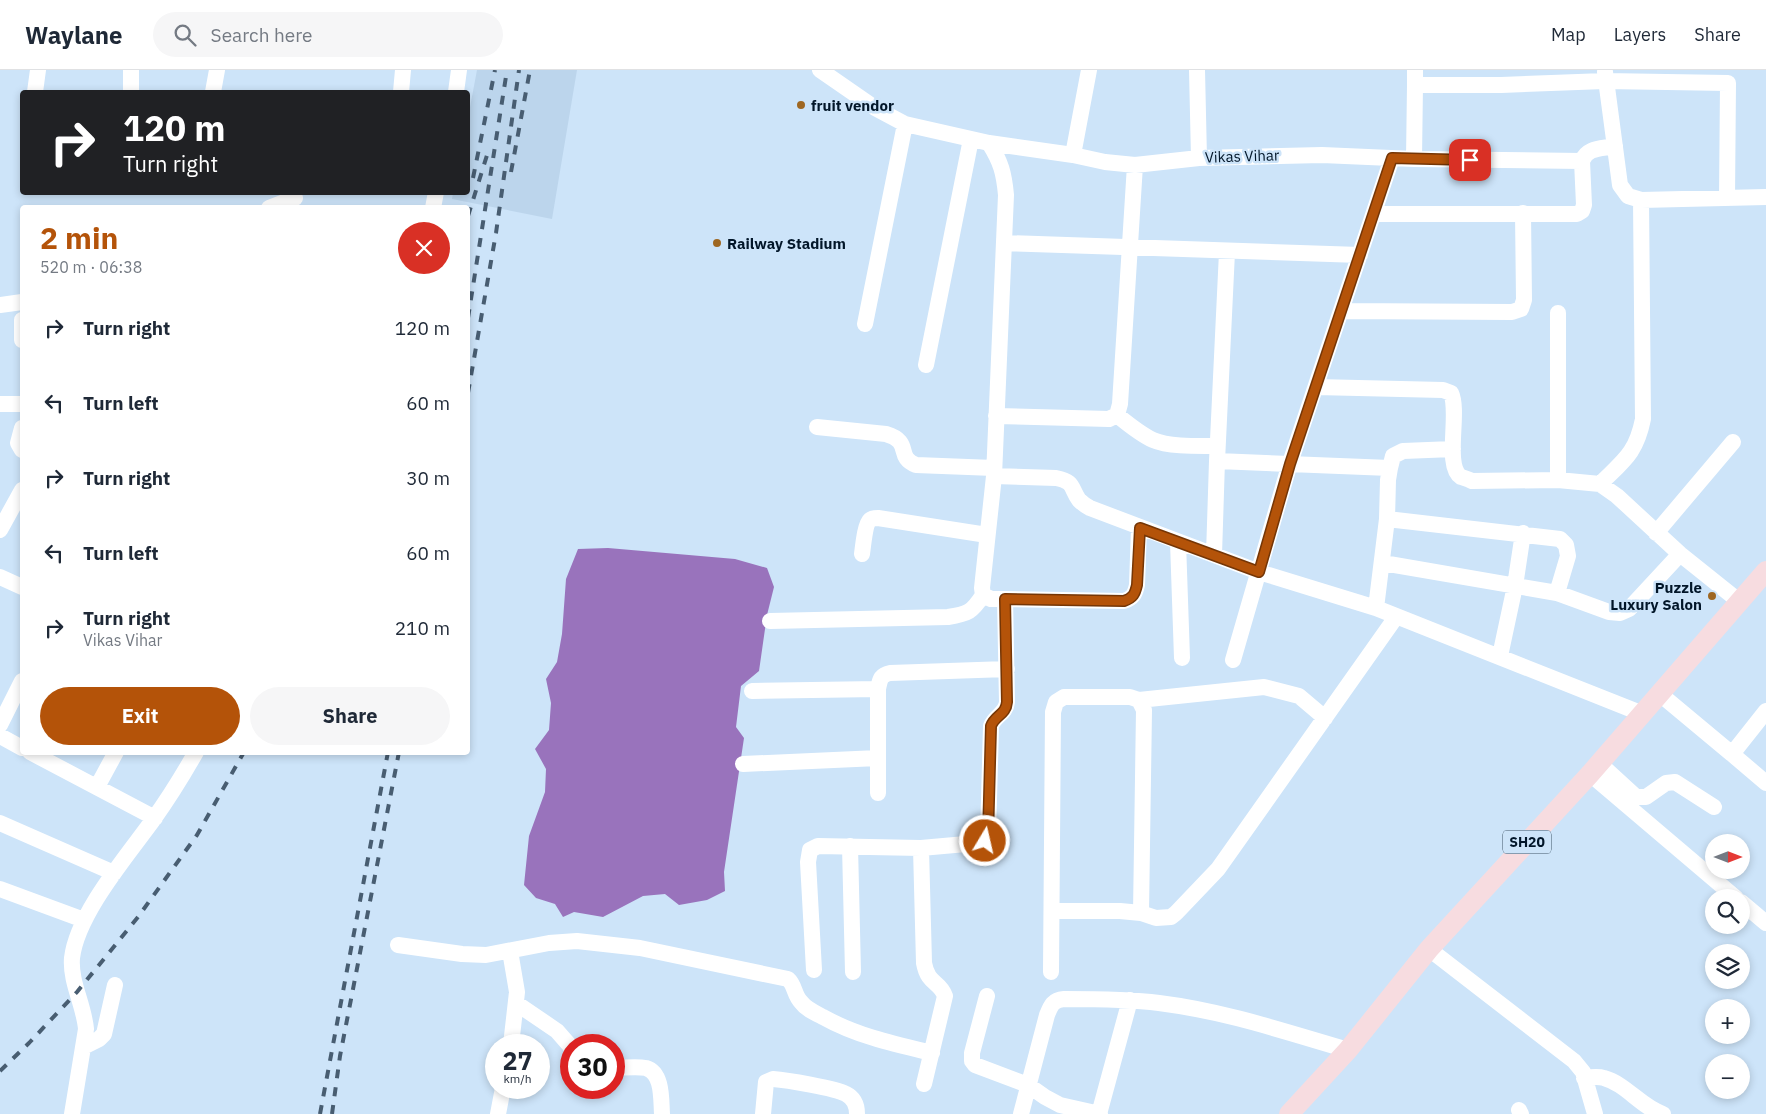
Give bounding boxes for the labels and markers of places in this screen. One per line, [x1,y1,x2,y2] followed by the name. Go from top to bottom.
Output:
[811,96,894,115] place label: fruit vendor
[795,99,807,111] marker: fruit vendor
[1449,139,1491,181] pin
[727,234,846,253] place label: Railway Stadium
[711,237,723,249] marker: Railway Stadium
[1610,578,1702,614] place label: Puzzle Luxury Salon
[1706,590,1718,602] marker: Puzzle Luxury Salon

